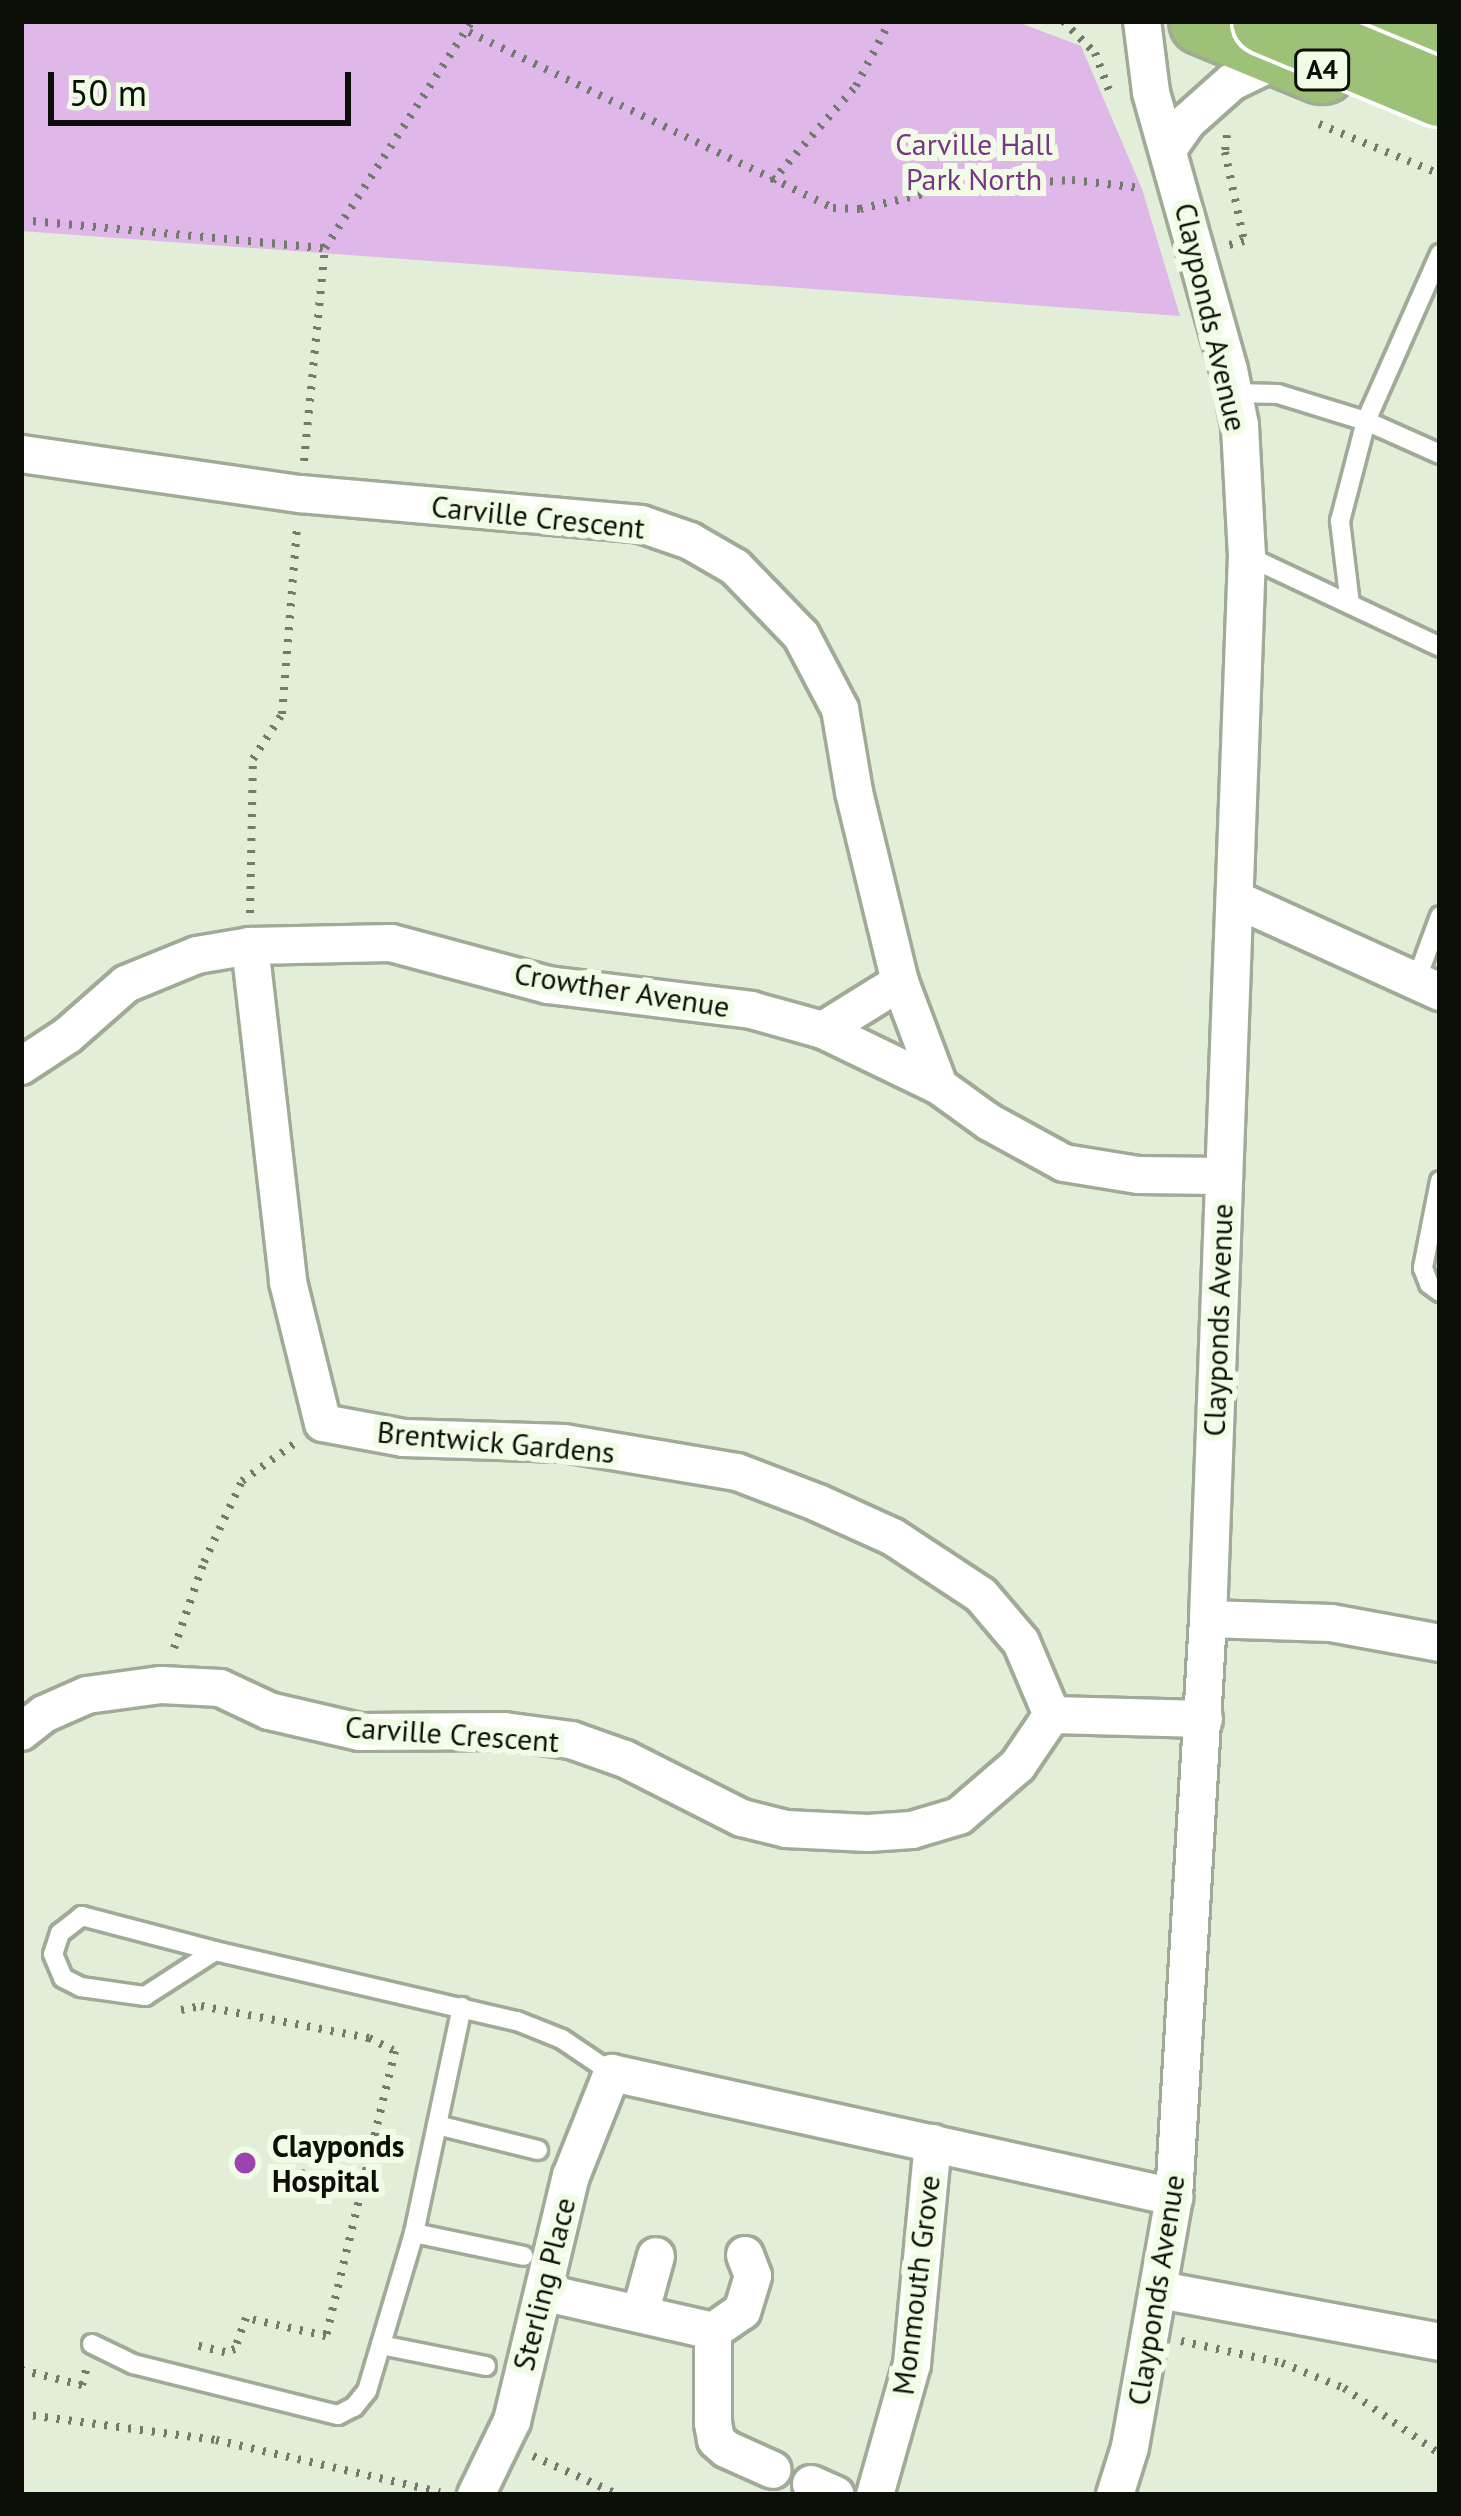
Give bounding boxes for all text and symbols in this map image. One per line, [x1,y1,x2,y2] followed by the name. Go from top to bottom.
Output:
[54,48,357,122] scale bar
[1292,49,1352,91] road number: A4
[69,69,147,116] text: 50 m
[895,126,1053,196] park label: Carville Hall Park North
[1167,199,1255,435] street label: Clayponds Avenue
[430,488,646,546] street label: Carville Crescent
[511,955,733,1025] street label: Crowther Avenue
[1196,1202,1240,1438] street label: Clayponds Avenue
[375,1414,617,1470] street label: Brentwick Gardens
[344,1709,560,1759] street label: Carville Crescent
[272,2128,404,2198] place label: Clayponds Hospital
[229,2147,261,2179] marker: Clayponds Hospital
[1120,2172,1192,2408] street label: Clayponds Avenue
[885,2173,947,2397] street label: Monmouth Grove
[505,2194,583,2374] street label: Sterling Place

